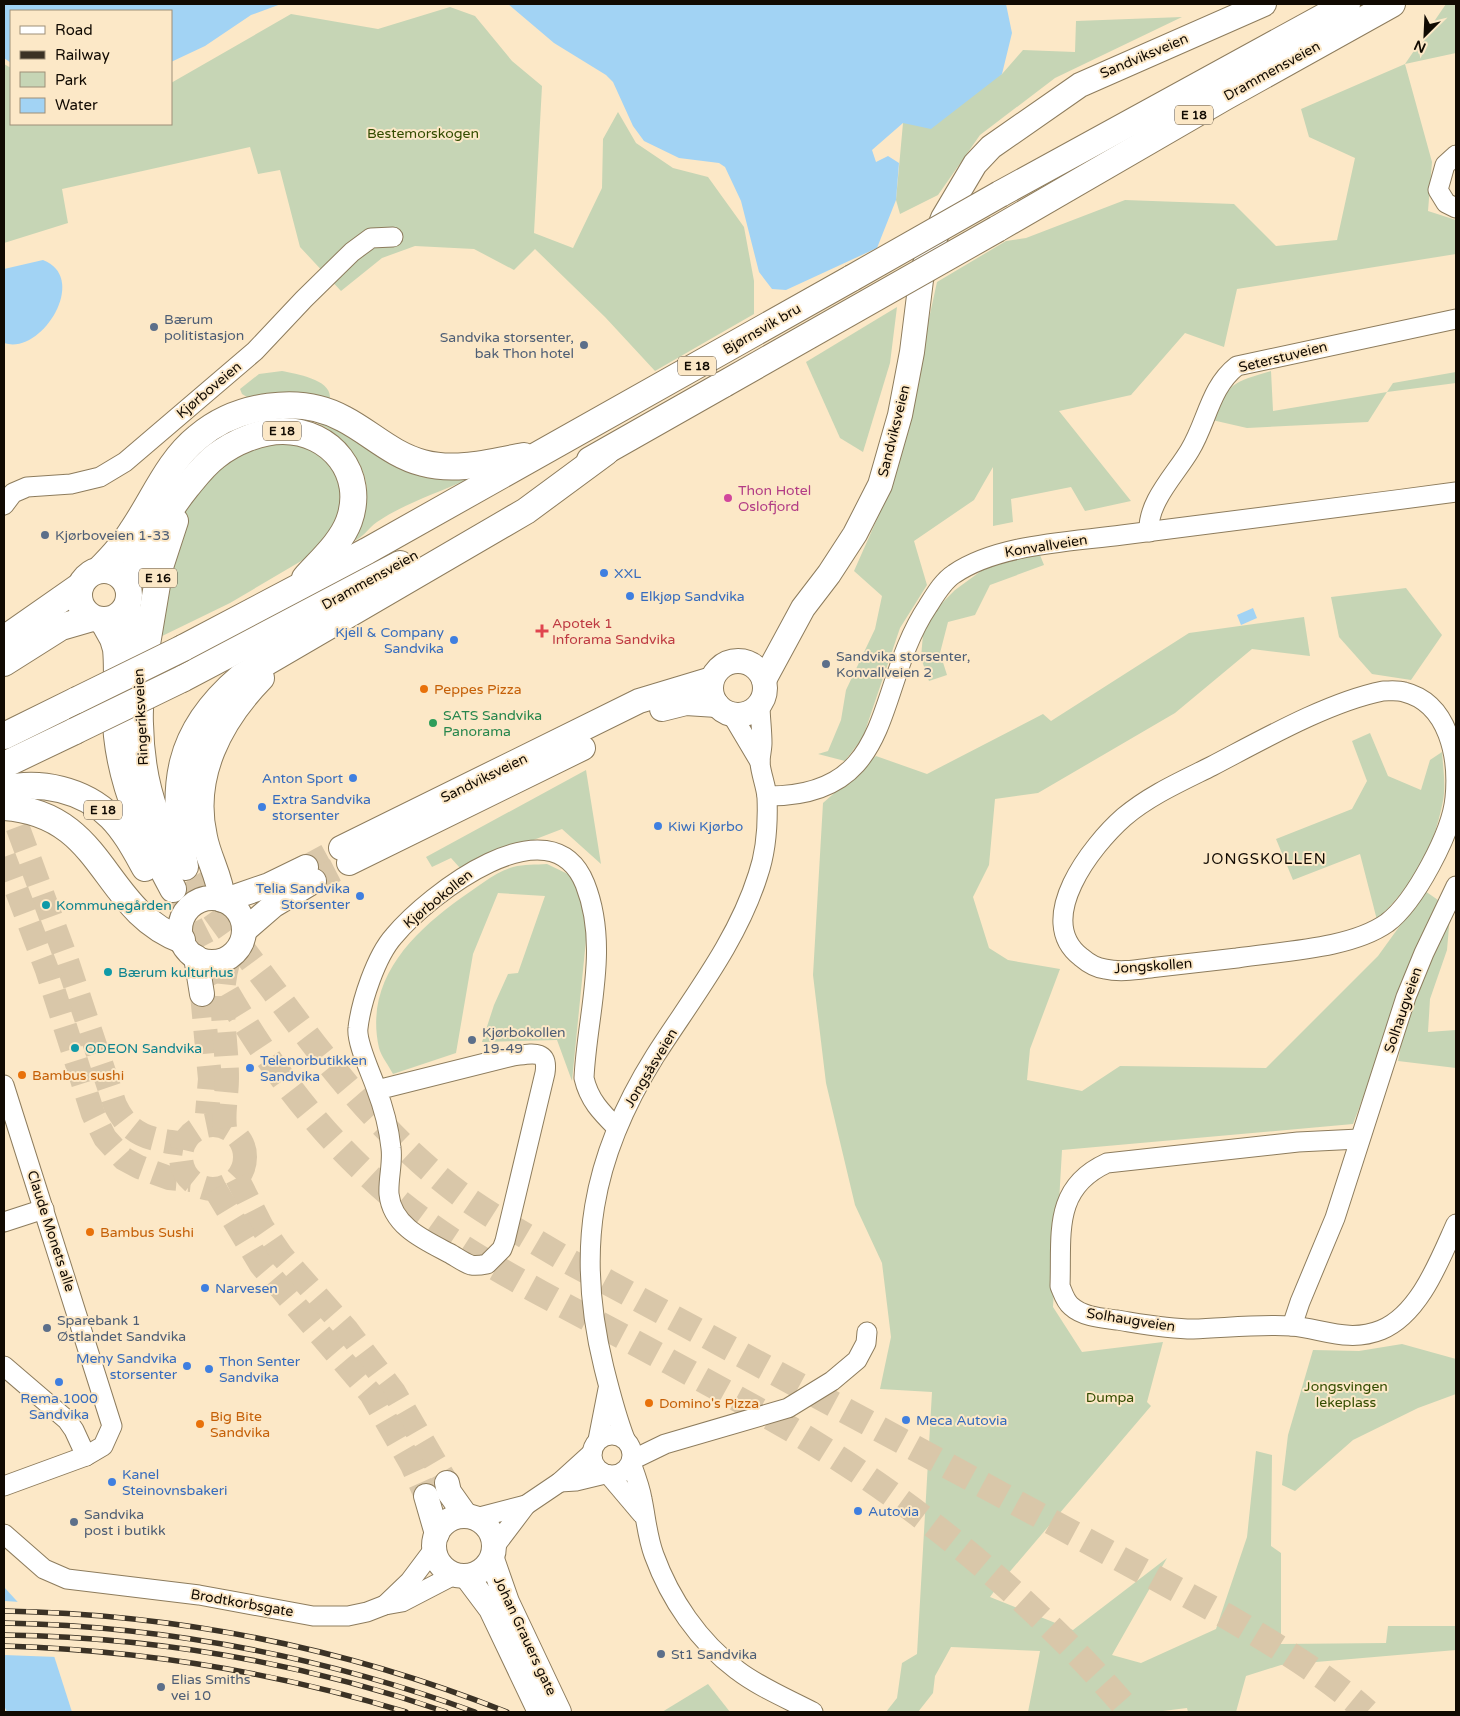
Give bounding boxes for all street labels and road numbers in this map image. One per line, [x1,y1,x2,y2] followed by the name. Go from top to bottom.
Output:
[1097,30,1191,82] street label: Sandviksveien
[1221,37,1323,105] street label: Drammensveien
[1175,106,1213,124] road number: E 18
[720,300,804,358] street label: Bjørnsvik bru
[1237,338,1329,376] street label: Seterstuveien
[678,356,716,376] road number: E 18
[173,358,245,422] street label: Kjørboveien
[874,383,914,479] street label: Sandviksveien
[263,422,301,441] road number: E 18
[1003,531,1089,561] street label: Konvallveien
[319,546,421,614] street label: Drammensveien
[139,568,177,588] road number: E 16
[130,668,152,766] street label: Ringeriksveien
[438,750,530,806] street label: Sandviksveien
[84,800,122,820] road number: E 18
[400,866,476,932] street label: Kjørbokollen
[1113,955,1193,977] street label: Jongskollen
[1380,965,1426,1055] street label: Solhaugveien
[621,1026,681,1110] street label: Jongsåsveien
[23,1168,79,1294] street label: Claude Monets alle
[1085,1305,1177,1335] street label: Solhaugveien
[490,1574,560,1698] street label: Johan Grauers gate
[189,1586,295,1620] street label: Brodtkorbsgate

